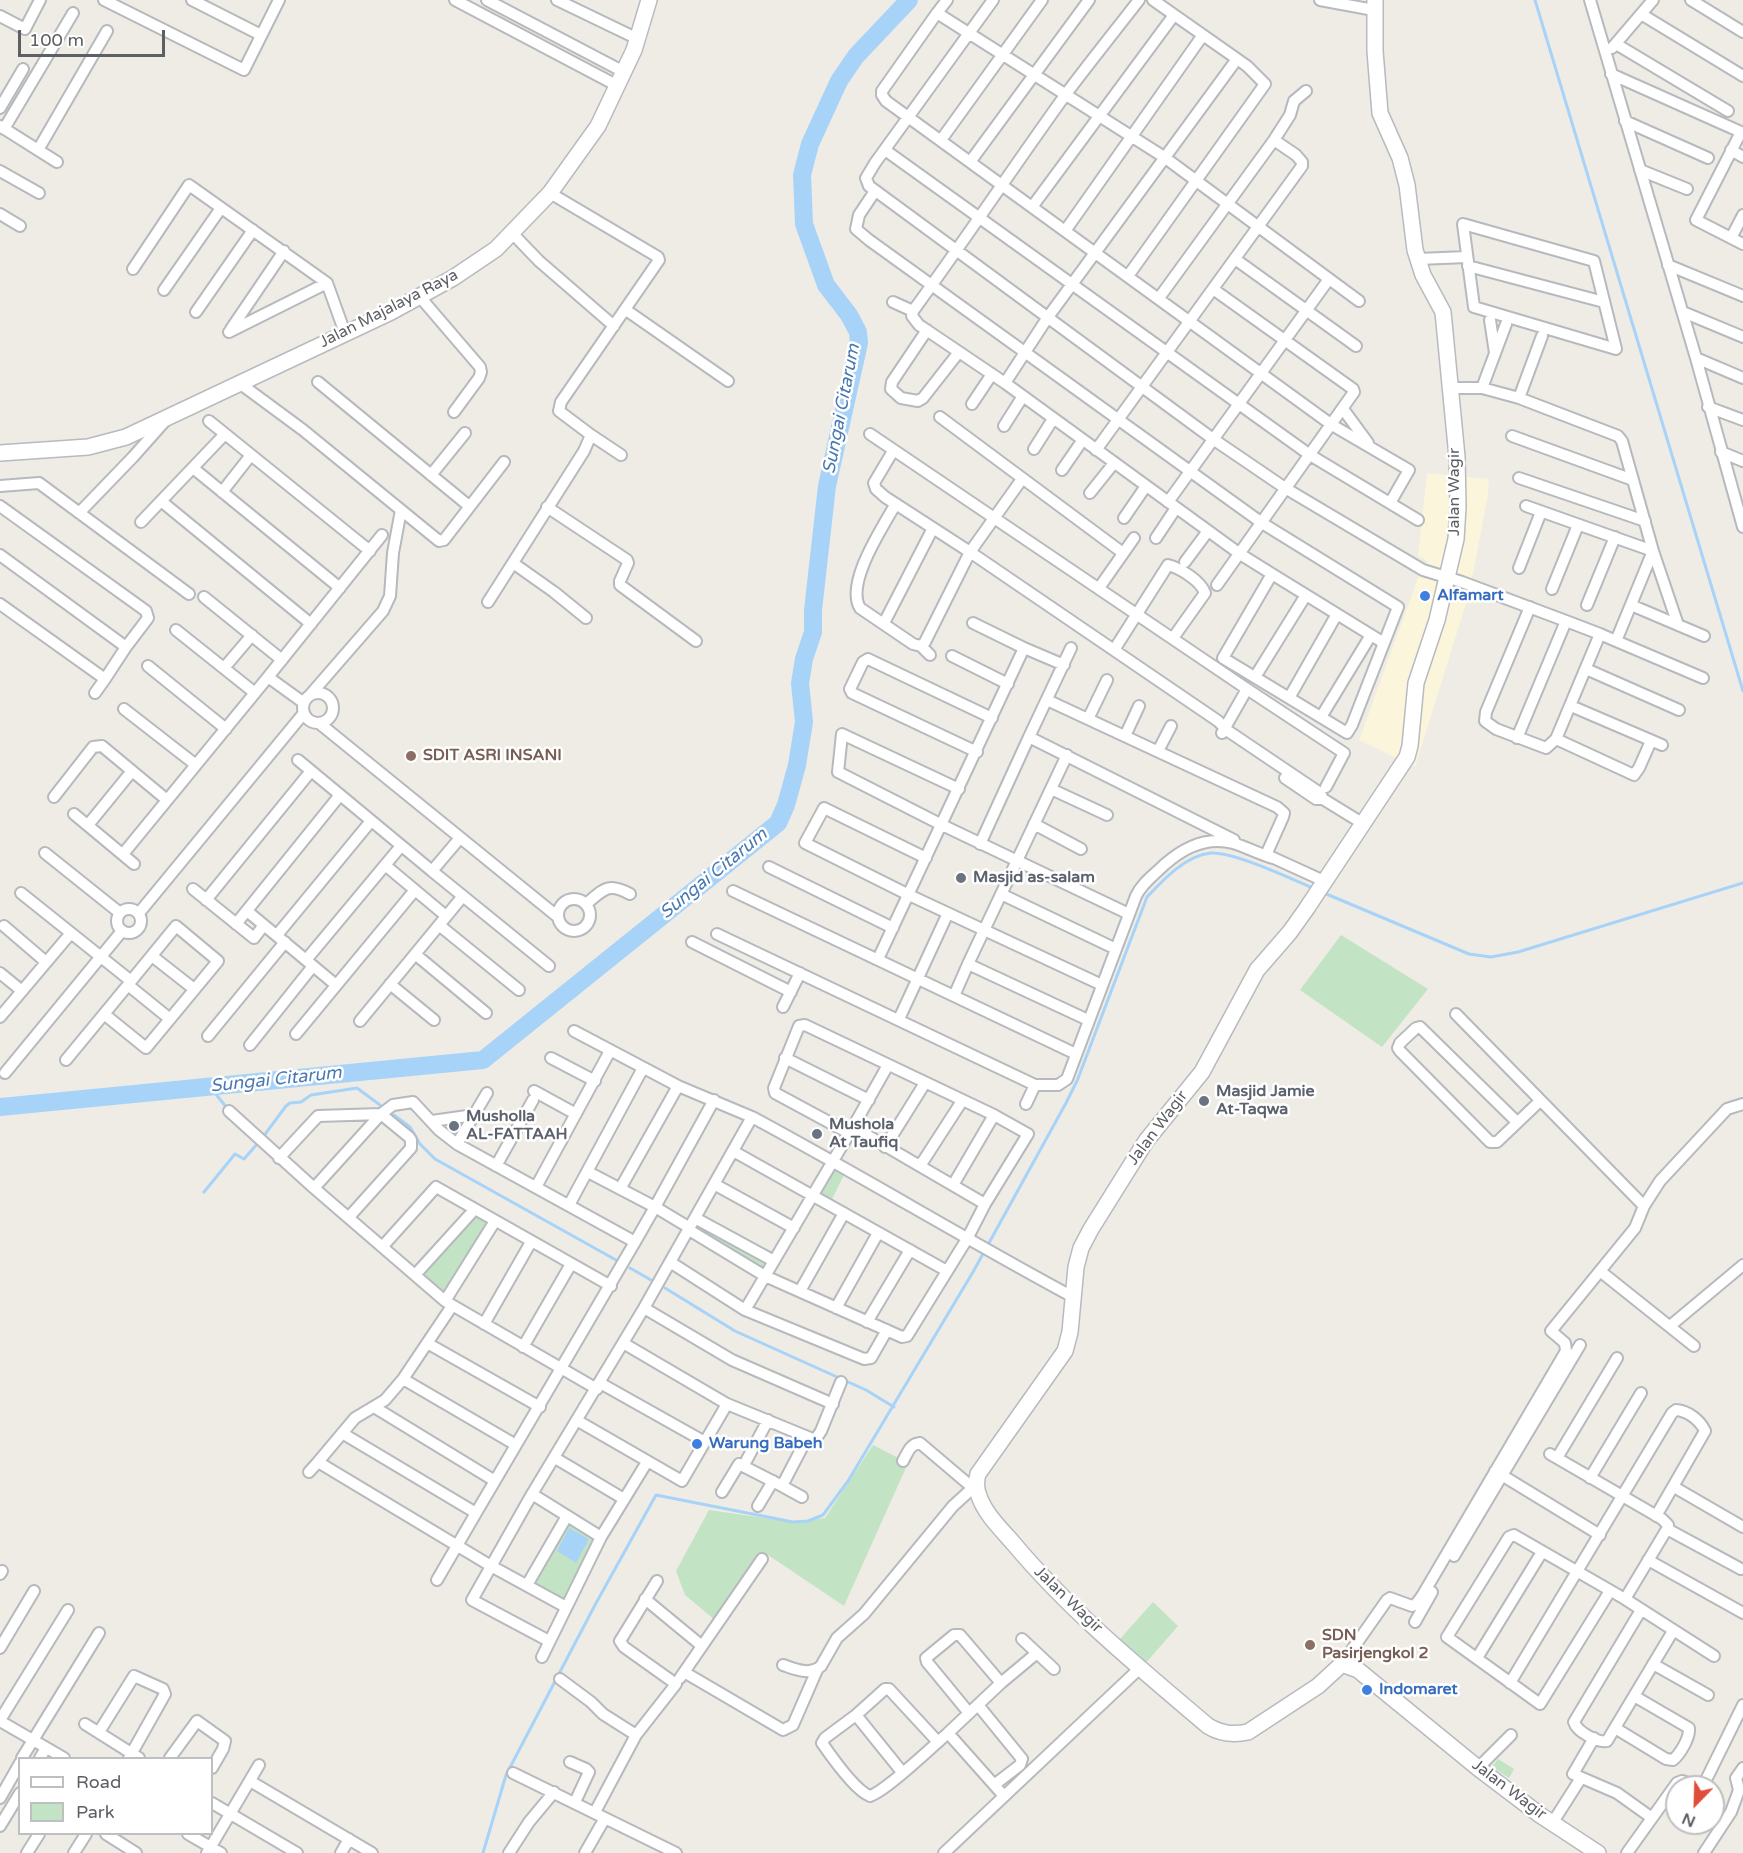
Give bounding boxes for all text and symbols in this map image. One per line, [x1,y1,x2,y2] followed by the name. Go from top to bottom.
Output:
[21,18,168,56] scale bar
[29,29,84,51] text: 100 m
[316,266,462,352] street label: Jalan Majalaya Raya
[819,342,865,476] water label: Sungai Citarum
[1445,448,1465,536] street label: Jalan Wagir
[1437,586,1504,606] place label: Alfamart
[1418,589,1432,603] marker: Alfamart
[423,746,562,766] place label: SDIT ASRI INSANI
[404,749,418,763] marker: SDIT ASRI INSANI
[656,824,772,924] water label: Sungai Citarum
[973,868,1095,888] place label: Masjid as-salam
[954,871,968,885] marker: Masjid as-salam
[209,1062,343,1098] water label: Sungai Citarum
[1216,1082,1315,1120] place label: Masjid Jamie At-Taqwa
[1124,1087,1192,1169] street label: Jalan Wagir
[1197,1094,1211,1108] marker: Masjid Jamie At-Taqwa
[466,1107,568,1145] place label: Musholla AL-FATTAAH
[829,1115,898,1153] place label: Mushola At Taufiq
[447,1119,461,1133] marker: Musholla AL-FATTAAH
[810,1127,824,1141] marker: Mushola At Taufiq
[709,1434,822,1454] place label: Warung Babeh
[690,1437,704,1451] marker: Warung Babeh
[1030,1563,1106,1637] street label: Jalan Wagir
[1322,1626,1429,1664] place label: SDN Pasirjengkol 2
[1303,1638,1317,1652] marker: SDN Pasirjengkol 2
[1379,1680,1458,1700] place label: Indomaret
[1360,1683,1374,1697] marker: Indomaret
[1468,1756,1550,1824] street label: Jalan Wagir
[18,1757,213,1835] legend
[76,1771,121,1793] text: Road
[1665,1775,1725,1835] north arrow
[76,1801,114,1823] text: Park
[1679,1808,1699,1831] text: N

